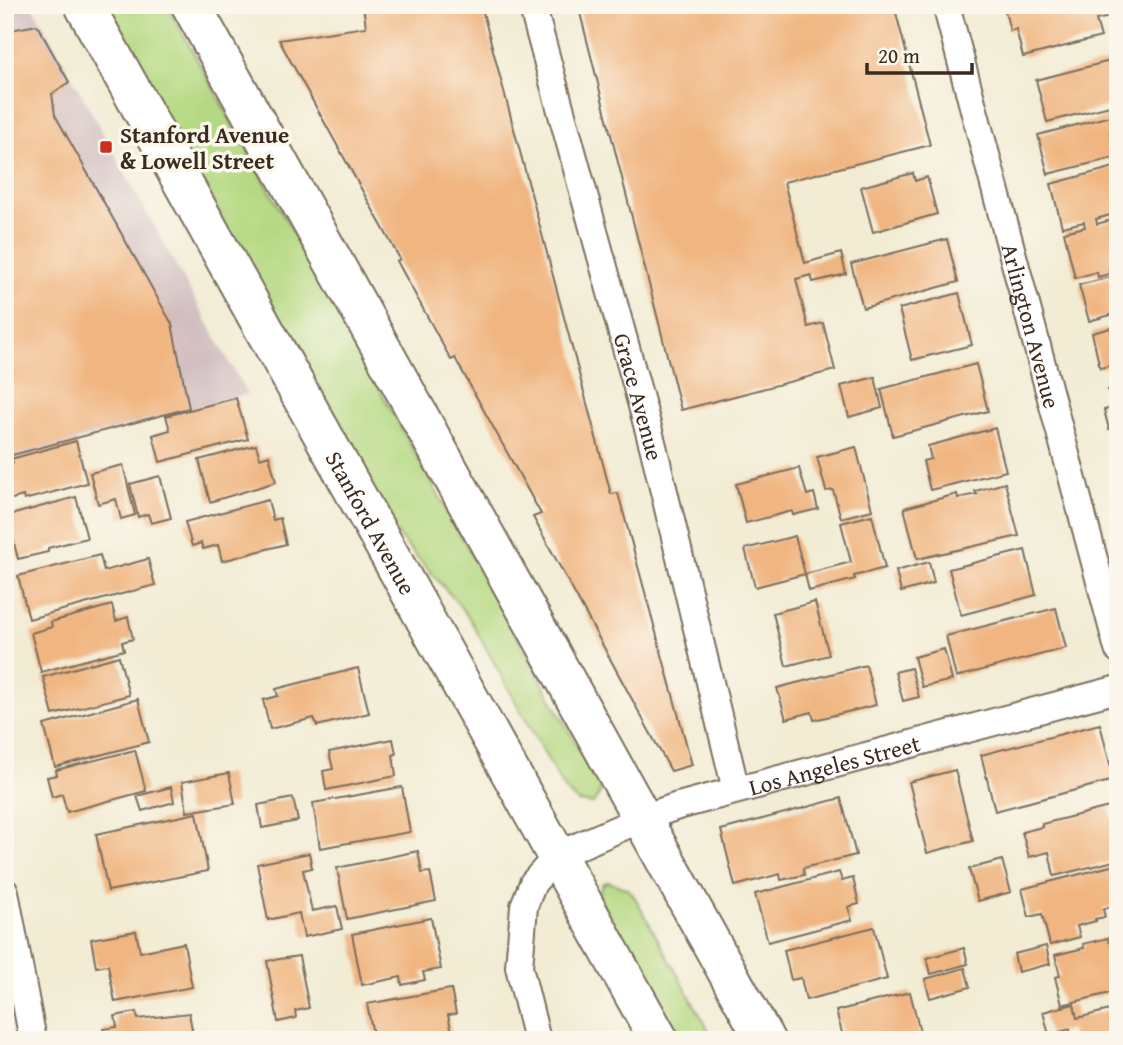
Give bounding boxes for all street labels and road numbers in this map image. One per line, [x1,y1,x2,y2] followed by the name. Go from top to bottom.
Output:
[994,240,1069,412] street label: Arlington Avenue
[606,329,672,463] street label: Grace Avenue
[318,445,425,600] street label: Stanford Avenue
[745,726,924,803] street label: Los Angeles Street

